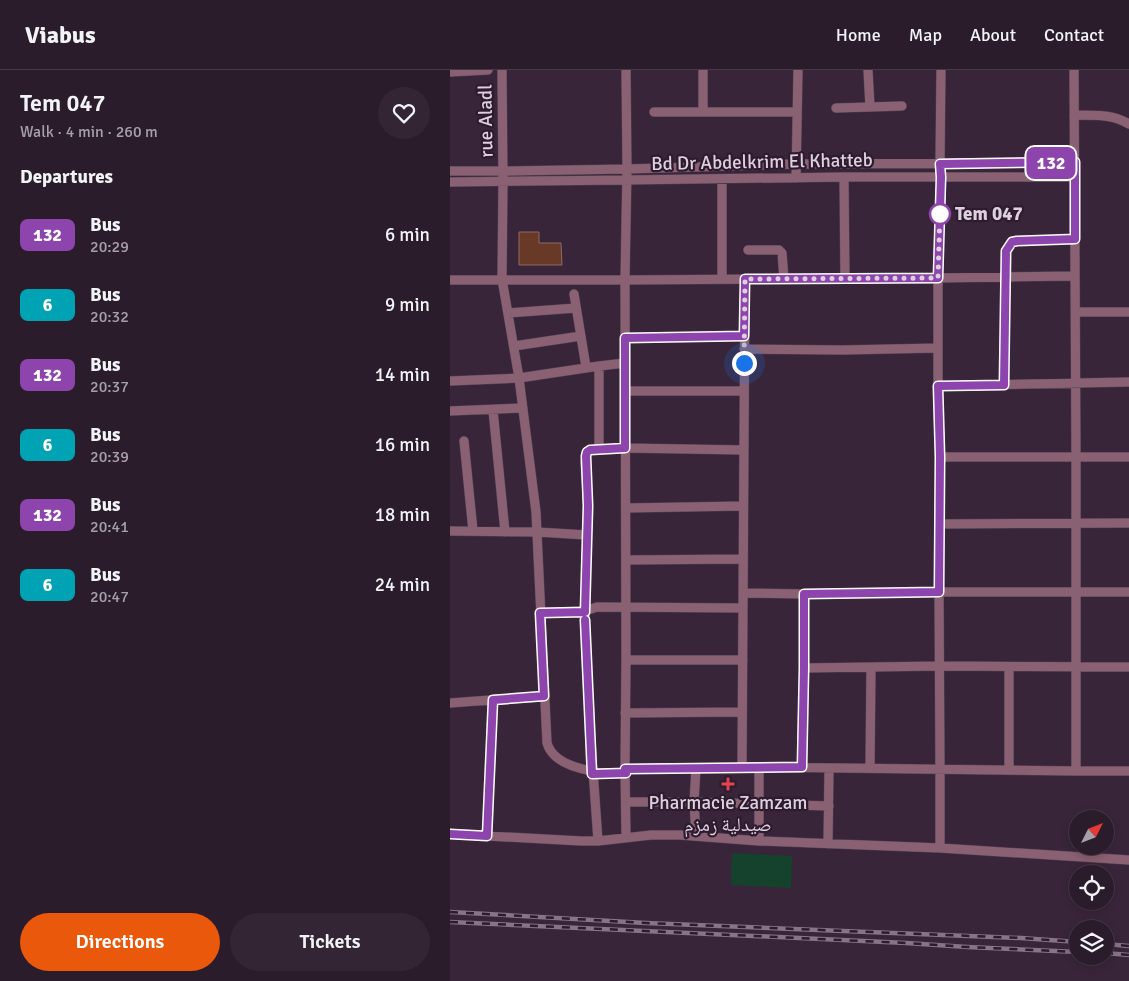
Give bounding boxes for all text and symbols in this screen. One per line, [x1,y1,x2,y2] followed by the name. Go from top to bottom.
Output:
[25,20,96,50] text: Viabus
[836,24,881,46] text: Home
[909,24,942,46] text: Map
[970,24,1016,46] text: About
[1044,24,1104,46] text: Contact
[473,84,499,158] street label: rue Aladl
[378,87,430,139] button: heart
[20,88,105,118] text: Tem 047
[20,122,158,142] text: Walk · 4 min · 260 m
[1022,147,1080,179] line badge: 132
[651,148,873,176] street label: Bd Dr Abdelkrim El Khatteb
[1036,152,1066,174] text: 132
[20,165,113,189] text: Departures
[955,202,1023,226] place label: Tem 047
[929,203,951,225] marker: Tem 047
[90,213,121,237] text: Bus
[385,223,430,247] text: 6 min
[33,224,62,246] text: 132
[90,237,129,257] text: 20:29
[90,283,121,307] text: Bus
[385,293,430,317] text: 9 min
[43,294,52,316] text: 6
[90,307,129,327] text: 20:32
[732,351,757,376] your location
[90,353,121,377] text: Bus
[375,363,430,387] text: 14 min
[33,364,62,386] text: 132
[90,377,129,397] text: 20:37
[90,423,121,447] text: Bus
[375,433,430,457] text: 16 min
[43,434,52,456] text: 6
[90,447,129,467] text: 20:39
[90,493,121,517] text: Bus
[375,503,430,527] text: 18 min
[33,504,62,526] text: 132
[90,517,129,537] text: 20:41
[90,563,121,587] text: Bus
[375,573,430,597] text: 24 min
[43,574,52,596] text: 6
[90,587,129,607] text: 20:47
[722,778,734,790] marker: Pharmacie Zamzam صيدلية زمزم
[649,791,807,838] place label: Pharmacie Zamzam صيدلية زمزم
[1069,810,1114,855] north arrow
[1069,810,1114,965] map controls
[1069,865,1114,910] button: locate
[20,913,220,971] button: Directions
[230,913,430,971] button: Tickets
[1069,920,1114,965] button: layers

